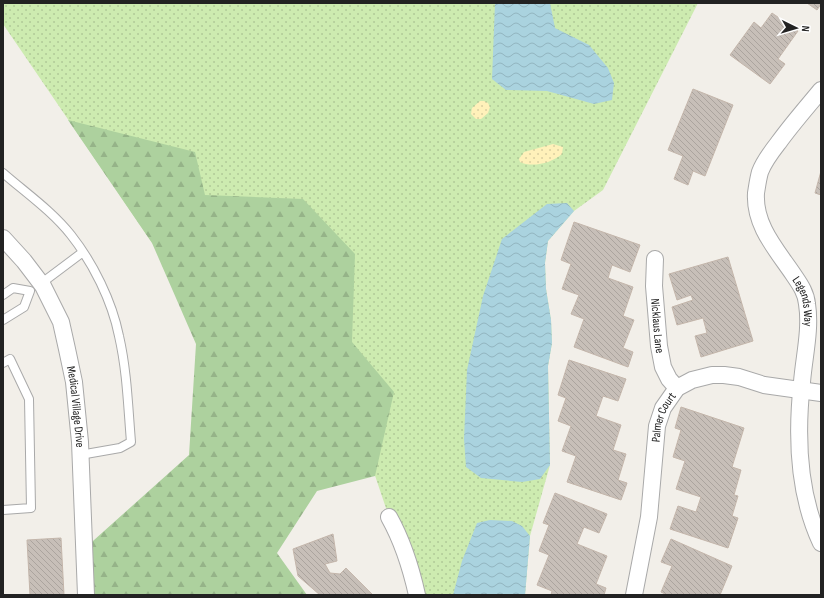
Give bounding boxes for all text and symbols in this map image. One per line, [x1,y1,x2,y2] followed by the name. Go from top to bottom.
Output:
[776,8,816,48] north arrow
[799,25,812,32] text: N
[789,274,815,327] street label: Legends Way
[647,298,667,355] street label: Nicklaus Lane
[63,365,87,448] street label: Medical Village Drive
[649,389,680,443] street label: Palmer Court

